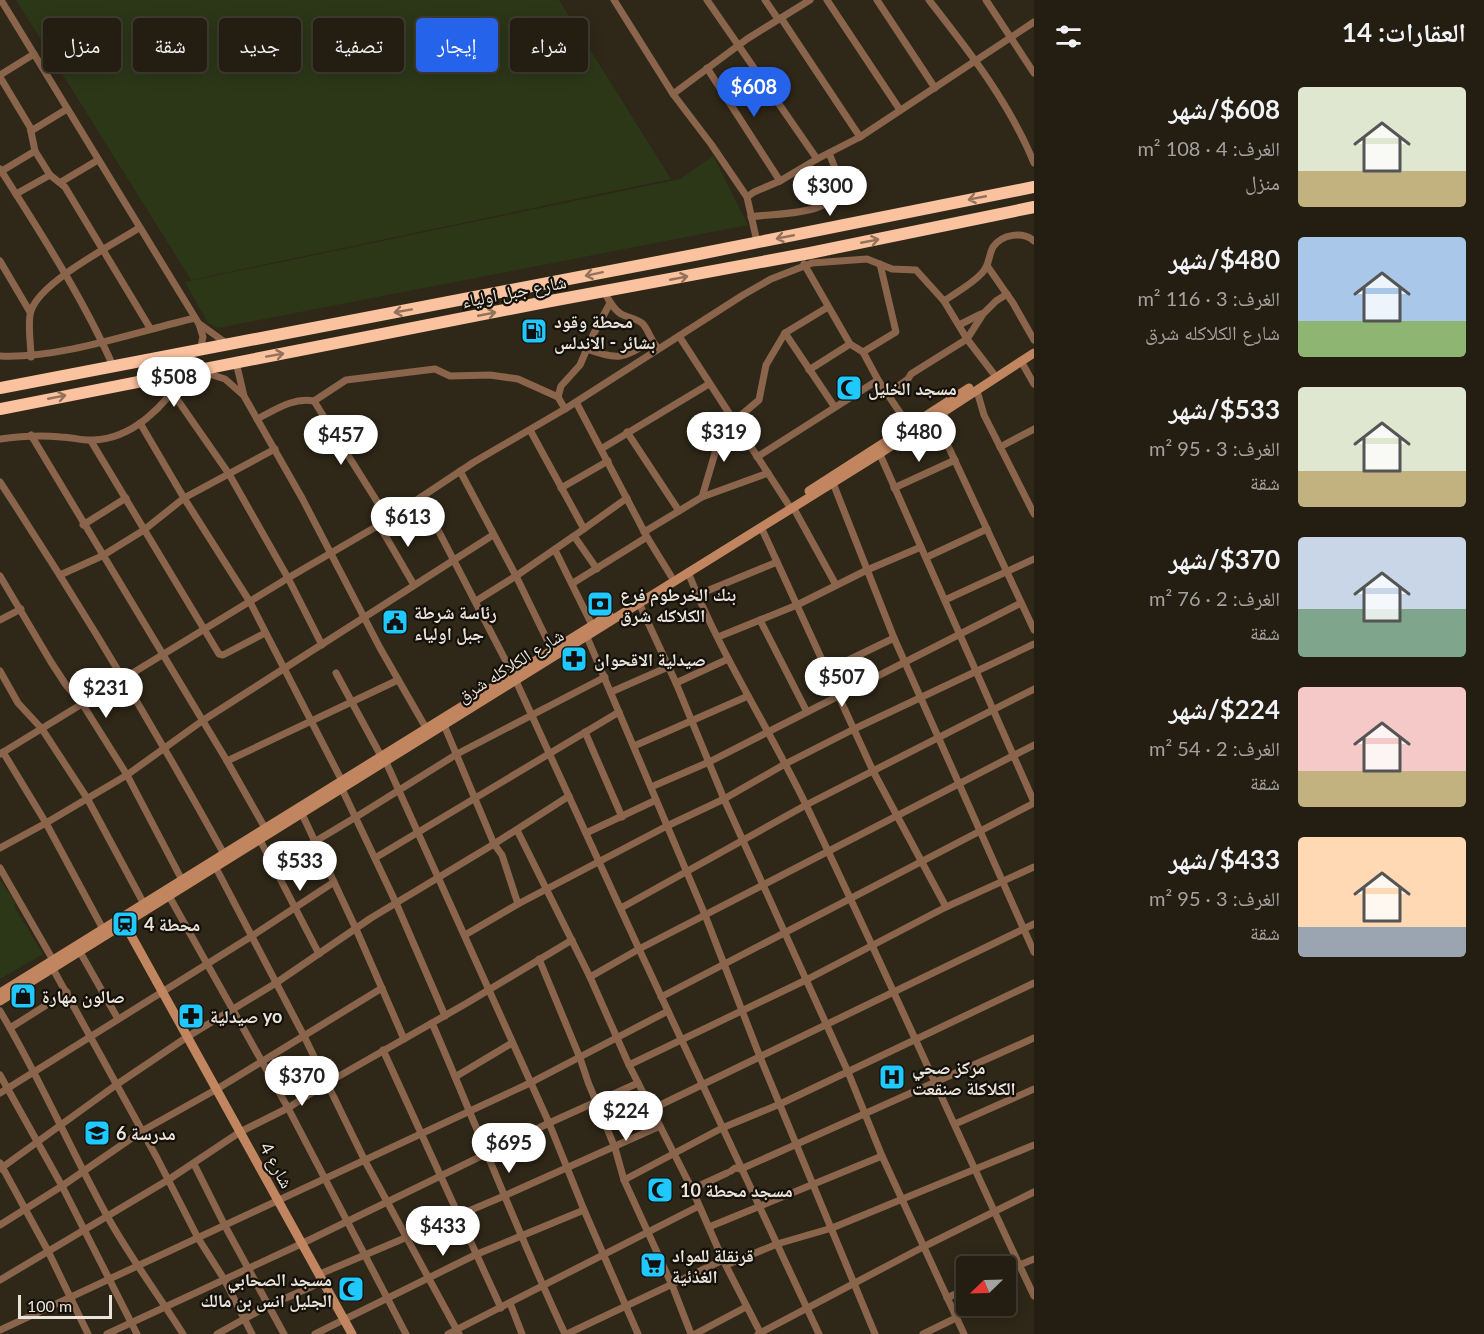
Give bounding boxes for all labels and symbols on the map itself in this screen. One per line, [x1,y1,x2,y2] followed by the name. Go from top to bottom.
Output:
[718,67,790,118] pin: $608
[794,166,866,217] pin: $300
[967,193,987,204] one-way arrow
[776,232,796,243] one-way arrow
[860,235,880,246] one-way arrow
[585,269,604,280] one-way arrow
[460,270,568,313] street label: شارع جبل اولياء
[669,272,688,283] one-way arrow
[393,306,413,317] one-way arrow
[477,308,497,319] one-way arrow
[554,310,655,354] place label: محطة وقود بشائر - الاندلس
[519,316,549,346] fuel station icon: محطة وقود بشائر - الاندلس
[265,349,285,360] one-way arrow
[138,357,210,408] pin: $508
[834,373,864,403] mosque icon: مسجد الخليل
[868,377,957,400] place label: مسجد الخليل
[47,391,67,402] one-way arrow
[688,412,760,463] pin: $319
[883,412,955,463] pin: $480
[305,415,377,466] pin: $457
[372,497,444,548] pin: $613
[620,583,736,627] place label: بنك الخرطوم فرع الكلاكله شرق
[585,589,615,619] bank icon: بنك الخرطوم فرع الكلاكله شرق
[414,601,497,645] place label: رئاسة شرطة جبل اولياء
[380,607,410,637] public building icon: رئاسة شرطة جبل اولياء
[453,623,568,707] street label: شارع الكلاكله شرق
[559,644,589,674] pharmacy icon: صيدلية الاقحوان
[594,648,706,671] place label: صيدلية الاقحوان
[806,657,878,708] pin: $507
[70,668,142,719] pin: $231
[264,841,336,892] pin: $533
[110,909,140,939] station icon: محطة 4
[144,913,200,935] place label: محطة 4
[8,981,38,1011] shop icon: صالون مهارة
[42,985,125,1008] place label: صالون مهارة
[176,1001,206,1031] pharmacy icon: صيدلية yo
[210,1005,282,1027] place label: صيدلية yo
[266,1056,338,1107] pin: $370
[912,1056,1016,1099] place label: مركز صحي الكلاكلة صنقعت
[877,1062,907,1092] hospital icon: مركز صحي الكلاكلة صنقعت
[590,1091,662,1142] pin: $224
[82,1118,112,1148] school or university icon: مدرسة 6
[116,1122,176,1144] place label: مدرسة 6
[473,1123,545,1174] pin: $695
[255,1138,299,1192] street label: شارع 4
[645,1175,675,1205] mosque icon: مسجد محطة 10
[680,1179,793,1201] place label: مسجد محطة 10
[407,1206,479,1257] pin: $433
[672,1244,754,1287] place label: قرنقلة للمواد الغذئية
[638,1250,668,1280] supermarket icon: قرنقلة للمواد الغذئية
[956,1256,1016,1316] north arrow
[201,1268,332,1312] place label: مسجد الصحابي الجليل انس بن مالك
[336,1274,366,1304] mosque icon: مسجد الصحابي الجليل انس بن مالك
[18,1292,112,1320] scale bar

